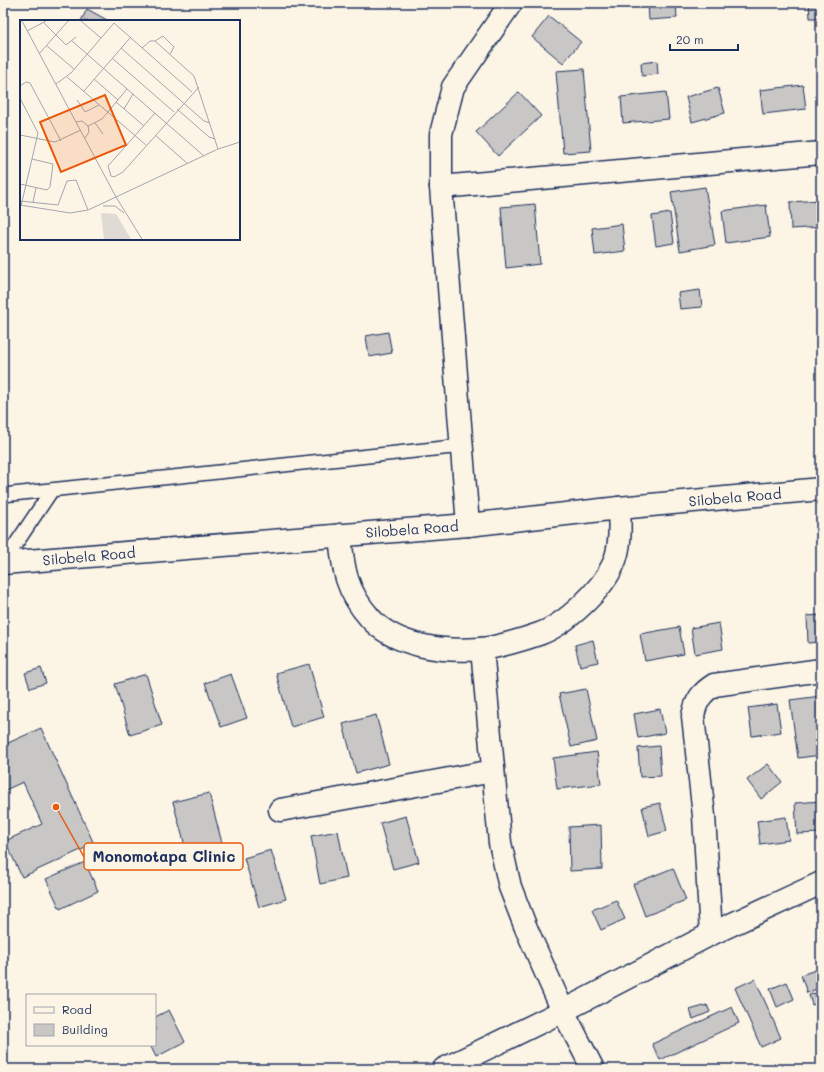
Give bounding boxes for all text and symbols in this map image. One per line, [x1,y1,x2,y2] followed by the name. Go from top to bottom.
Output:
[20,20,240,240] inset map
[670,26,738,52] scale bar
[676,31,704,47] text: 20 m
[688,483,782,511] street label: Silobela Road
[365,516,459,542] street label: Silobela Road
[42,542,136,570] street label: Silobela Road
[84,843,243,870] callout: Monomotapa Clinic
[93,846,235,866] text: Monomotapa Clinic
[26,994,156,1046] legend
[62,1001,92,1017] text: Road
[62,1021,108,1037] text: Building

